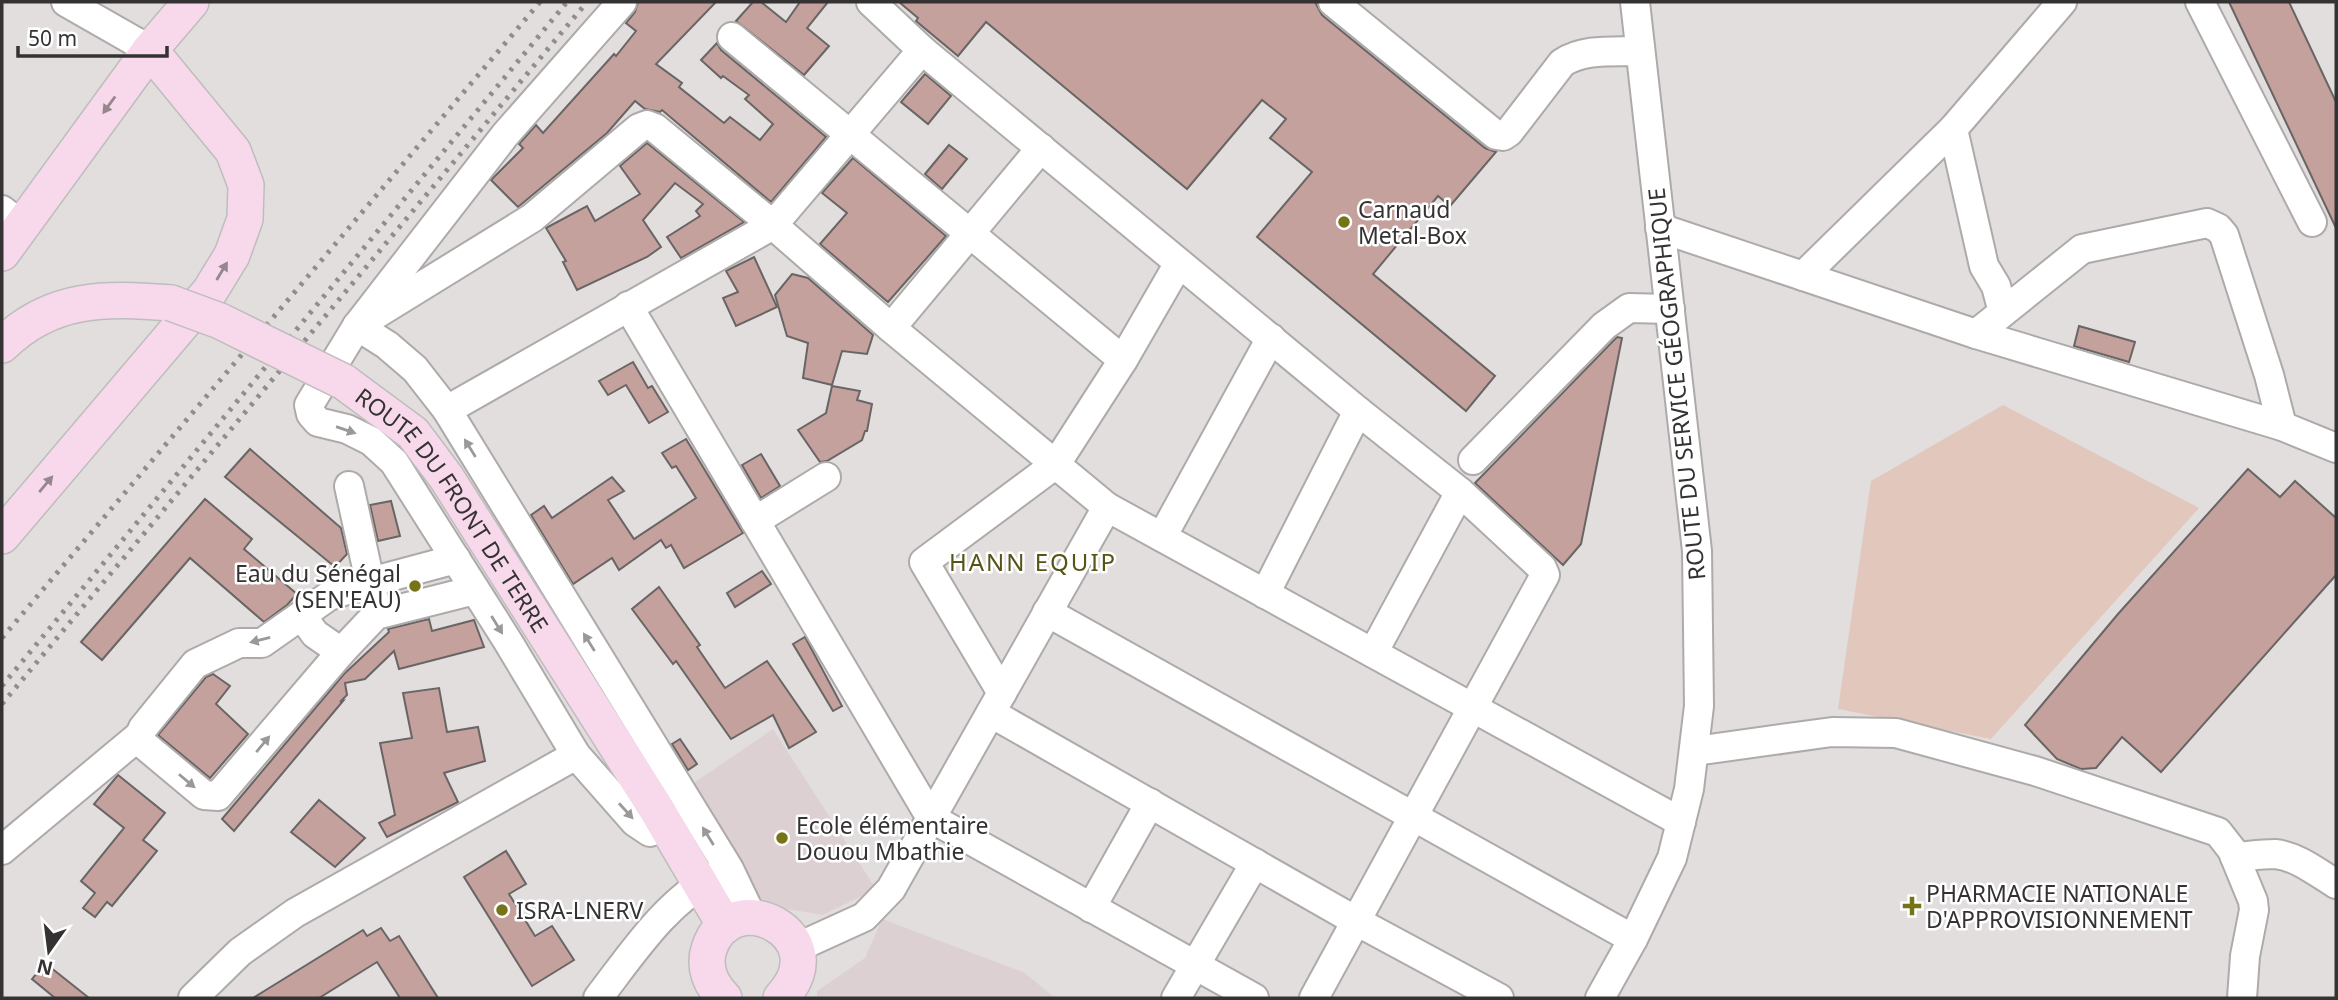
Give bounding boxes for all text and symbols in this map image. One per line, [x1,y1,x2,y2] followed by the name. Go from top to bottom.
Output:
[18,14,166,58] scale bar
[28,24,77,52] text: 50 m
[102,96,116,115] one-way arrow
[1639,186,1713,582] street label: ROUTE DU SERVICE GÉOGRAPHIQUE
[1358,193,1467,251] place label: Carnaud Metal-Box
[1336,214,1352,230] marker: Carnaud Metal-Box
[216,262,229,281] one-way arrow
[349,380,556,638] street label: ROUTE DU FRONT DE TERRE
[335,425,356,436] one-way arrow
[464,438,476,457] one-way arrow
[38,475,53,492] one-way arrow
[949,545,1117,578] district label: HANN EQUIP
[235,557,401,615] place label: Eau du Sénégal (SEN'EAU)
[407,578,423,594] marker: Eau du Sénégal (SEN'EAU)
[491,615,504,635] one-way arrow
[583,632,596,651] one-way arrow
[249,635,271,646] one-way arrow
[255,735,271,753] one-way arrow
[178,773,195,788] one-way arrow
[618,802,634,820] one-way arrow
[796,809,988,867] place label: Ecole élémentaire Douou Mbathie
[702,826,715,845] one-way arrow
[774,830,790,846] marker: Ecole élémentaire Douou Mbathie
[1926,877,2193,935] place label: PHARMACIE NATIONALE D'APPROVISIONNEMENT
[516,894,643,926] place label: ISRA-LNERV
[1904,898,1920,914] marker: PHARMACIE NATIONALE D'APPROVISIONNEMENT
[494,902,510,918] marker: ISRA-LNERV
[14,916,84,986] north arrow
[34,953,56,982] text: N

